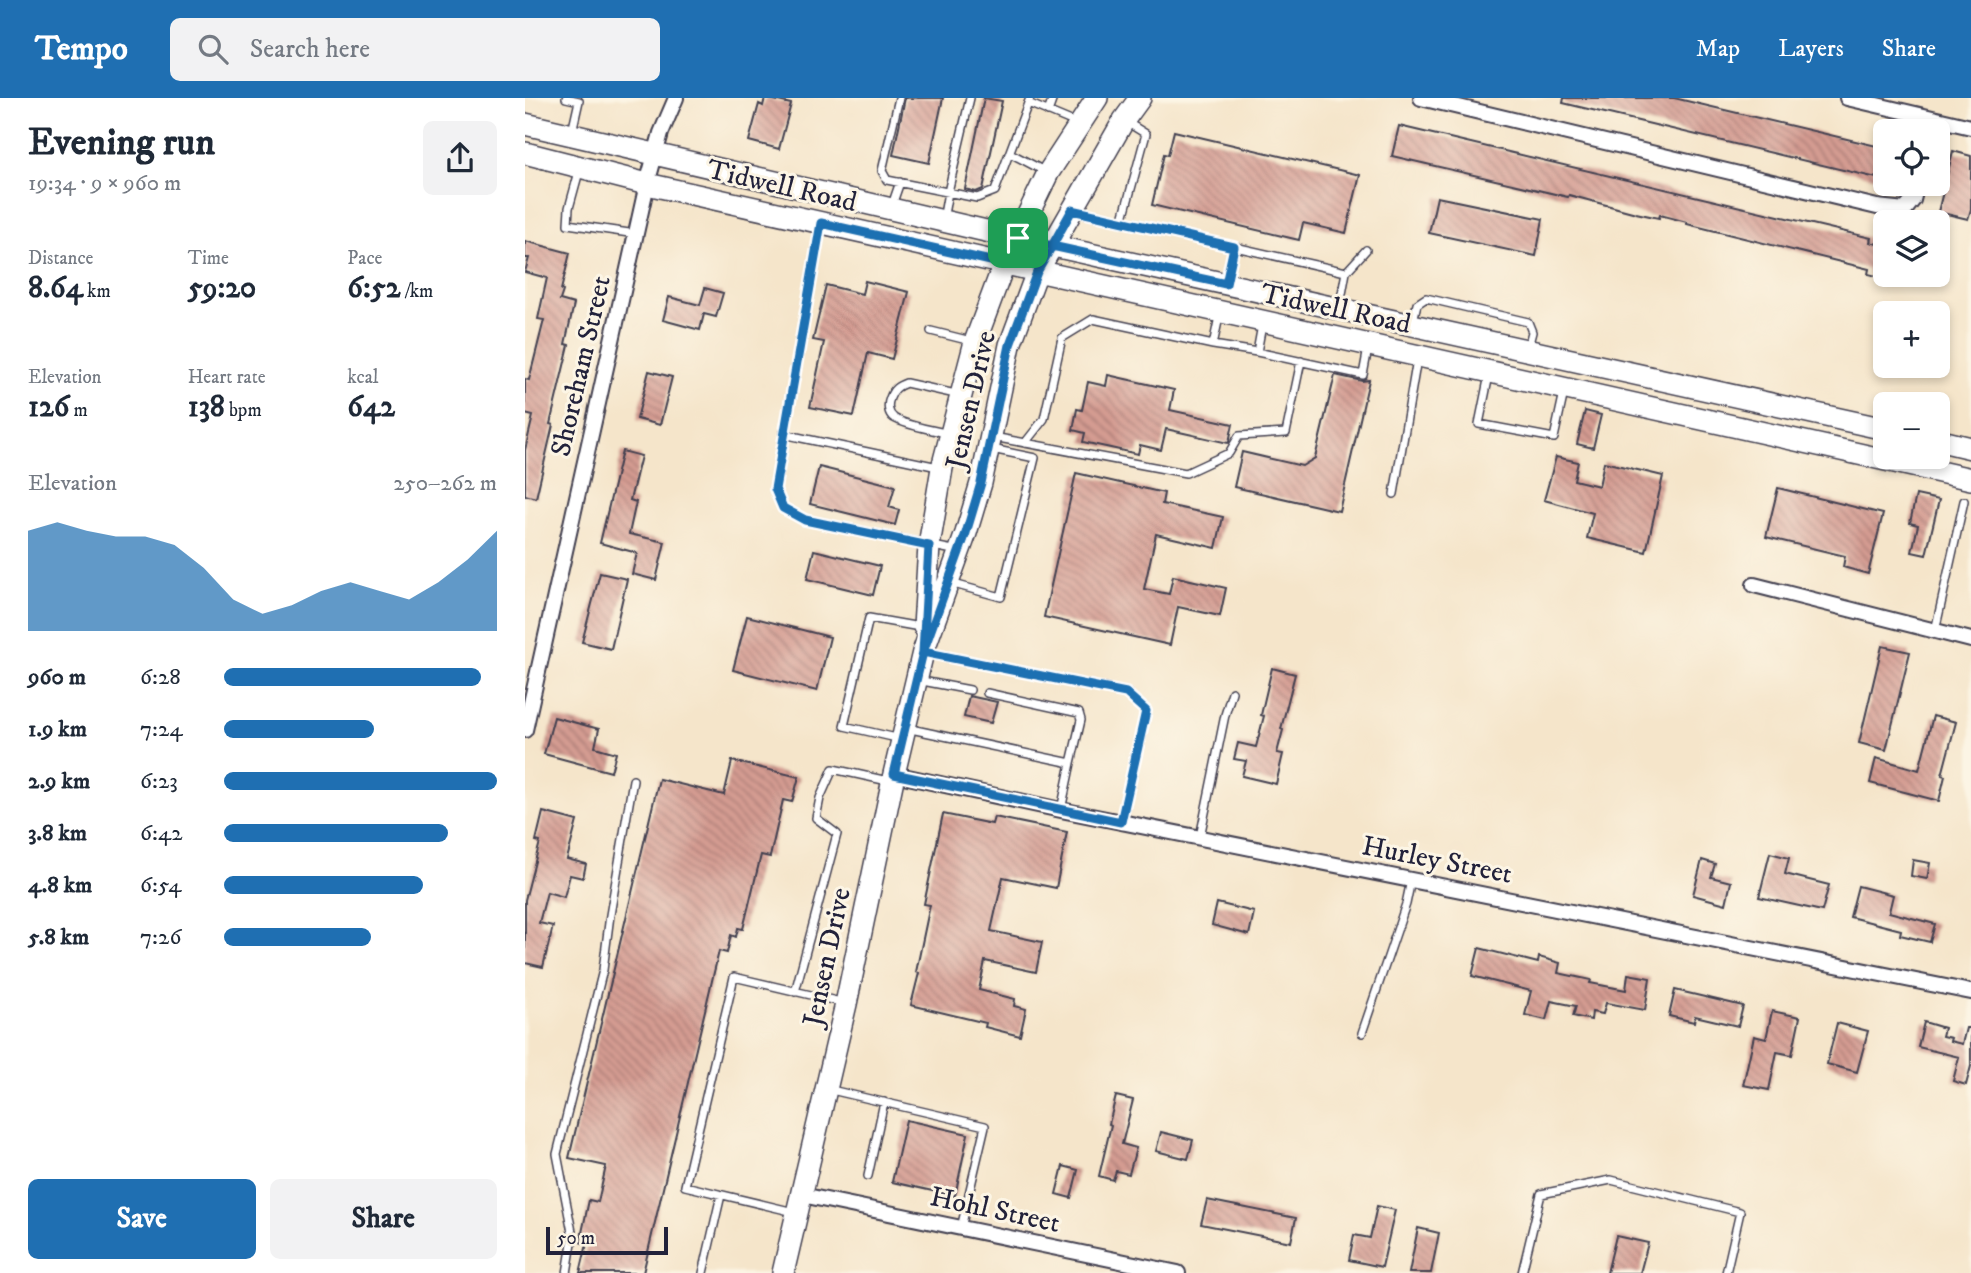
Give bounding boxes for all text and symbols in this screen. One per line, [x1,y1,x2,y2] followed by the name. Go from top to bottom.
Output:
[170,18,660,81] search box
[35,29,128,70] text: Tempo
[194,30,232,68] icon: search
[250,33,370,66] text: Search here
[1696,34,1740,64] text: Map
[1778,34,1844,64] text: Layers
[1882,34,1936,64] text: Share
[28,119,215,167] text: Evening run
[1873,119,1950,469] map controls
[1873,119,1950,196] button: locate
[423,121,497,195] button: share
[704,152,860,220] street label: Tidwell Road
[28,169,181,198] text: 19:34 · 9 × 960 m
[988,208,1048,268] pin
[1873,210,1950,287] button: layers
[999,219,1037,257] icon: arrive
[28,247,93,270] text: Distance
[188,247,229,270] text: Time
[347,247,382,270] text: Pace
[28,270,83,307] text: 8.64
[188,270,256,307] text: 59:20
[347,270,400,307] text: 6:52
[543,272,619,460] street label: Shoreham Street
[1258,276,1414,342] street label: Tidwell Road
[83,280,111,303] text: km
[400,280,433,303] text: /km
[1873,301,1950,378] button: +
[937,327,1004,475] street label: Jensen Drive
[28,366,102,389] text: Elevation
[188,366,266,389] text: Heart rate
[347,366,379,389] text: kcal
[28,389,69,426] text: 126
[188,389,225,426] text: 138
[347,389,395,426] text: 642
[1873,392,1950,469] button: −
[69,399,88,422] text: m
[225,399,262,422] text: bpm
[28,469,117,498] text: Elevation
[393,469,497,498] text: 250–262 m
[28,663,86,692] text: 960 m
[140,663,181,692] text: 6:28
[28,715,87,744] text: 1.9 km
[140,715,183,744] text: 7:24
[28,767,90,796] text: 2.9 km
[140,767,178,796] text: 6:23
[28,819,87,848] text: 3.8 km
[140,819,183,848] text: 6:42
[1359,828,1515,892] street label: Hurley Street
[28,871,92,900] text: 4.8 km
[140,871,181,900] text: 6:54
[795,885,859,1032] street label: Jensen Drive
[28,923,89,952] text: 5.8 km
[140,923,181,952] text: 7:26
[28,1179,256,1259] button: Save
[270,1179,497,1259] button: Share
[927,1179,1063,1241] street label: Hohl Street
[546,1224,669,1256] scale bar
[557,1227,595,1250] text: 50 m

